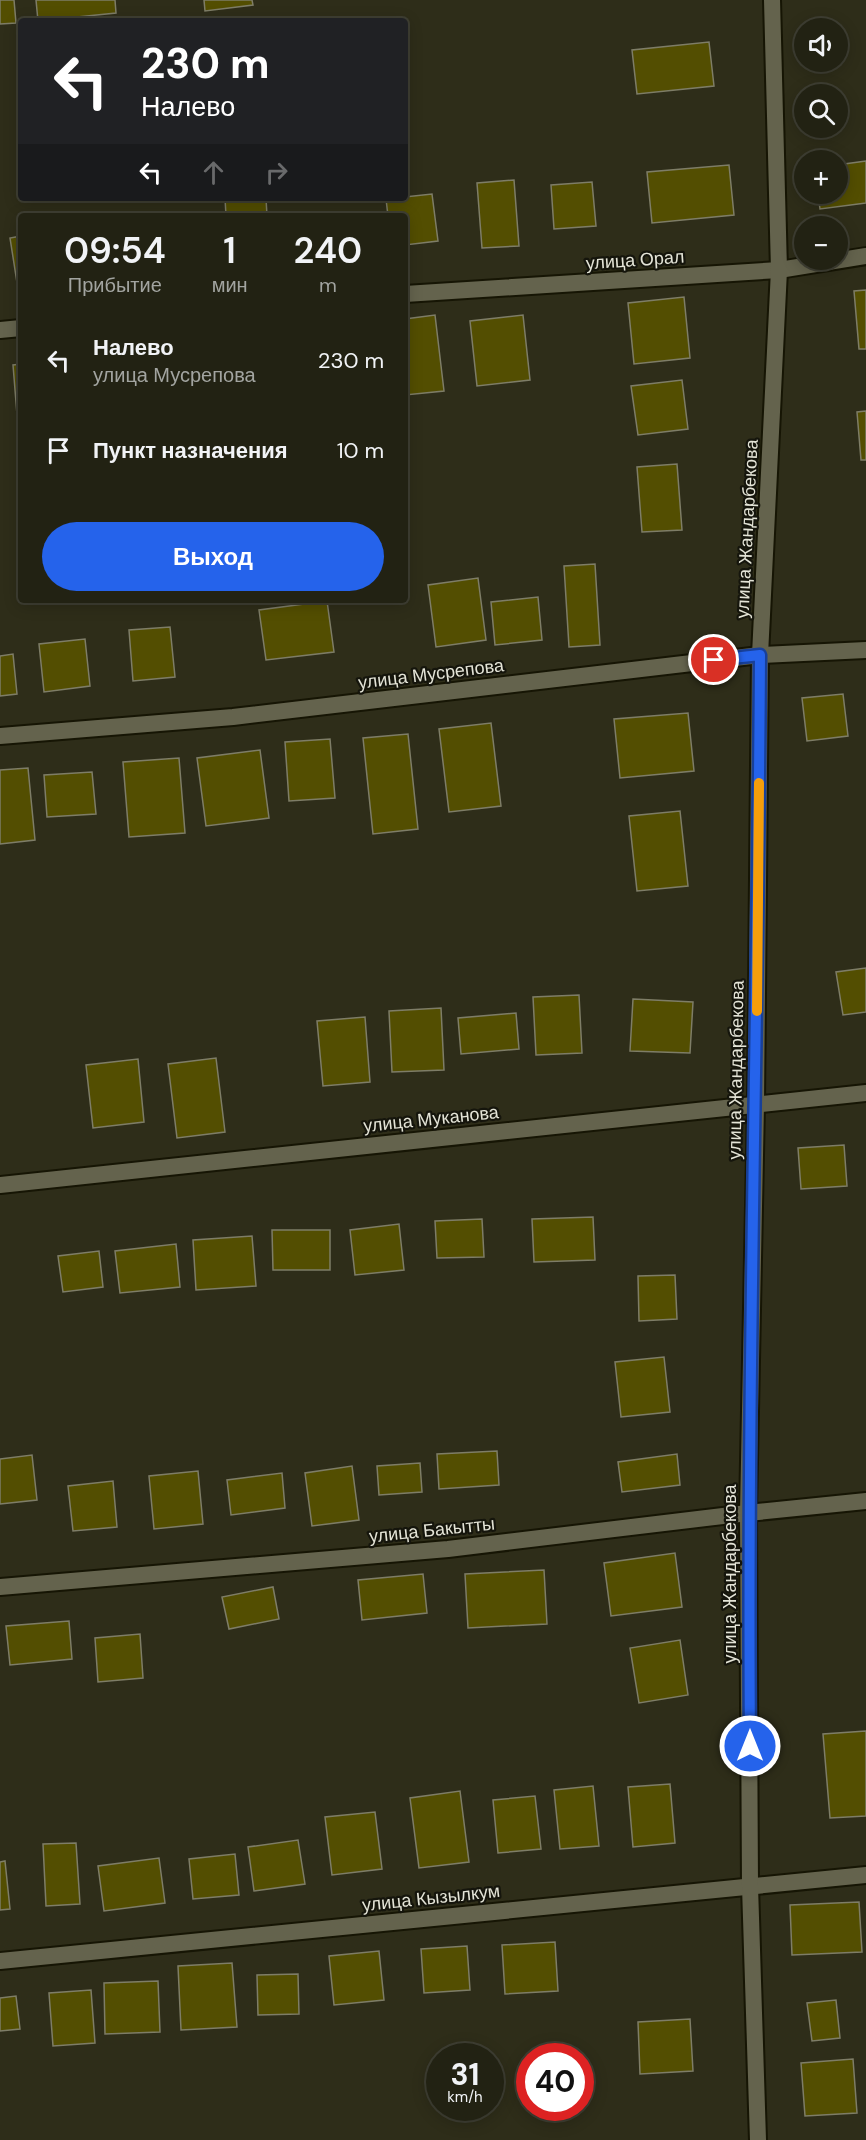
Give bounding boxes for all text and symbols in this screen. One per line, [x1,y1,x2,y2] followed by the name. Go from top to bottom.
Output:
[794,18,848,270] map controls
[794,18,848,72] button: sound
[141,36,270,91] text: 230 m
[42,42,120,120] icon: left
[794,84,848,138] button: search
[141,89,235,124] text: Налево
[794,150,848,204] button: +
[134,156,167,189] icon: left
[197,156,230,189] icon: ahead
[260,156,293,189] icon: right
[794,216,848,270] button: −
[64,227,166,274] text: 09:54
[223,227,236,274] text: 1
[294,227,362,274] text: 240
[585,245,685,275] street label: улица Орал
[68,272,162,298] text: Прибытие
[212,272,248,298] text: мин
[319,272,337,298] text: m
[93,333,174,362] text: Налево
[42,344,75,377] icon: left
[318,346,384,375] text: 230 m
[93,362,256,388] text: улица Мусрепова
[42,434,75,467] icon: arrive
[93,436,288,465] text: Пункт назначения
[337,436,384,465] text: 10 m
[730,438,764,619] street label: улица Жандарбекова
[42,522,384,591] button: Выход
[688,634,739,685] pin
[697,643,730,676] icon: arrive
[357,653,506,695] street label: улица Мусрепова
[722,979,750,1160] street label: улица Жандарбекова
[362,1100,501,1138] street label: улица Муканова
[718,1483,742,1664] street label: улица Жандарбекова
[368,1511,496,1549] street label: улица Бакытты
[718,1714,782,1778] position arrow
[361,1879,501,1917] street label: улица Кызылкум
[516,2043,594,2121] speed limit sign: 40
[451,2055,479,2094] text: 31
[447,2087,483,2107] text: km/h

